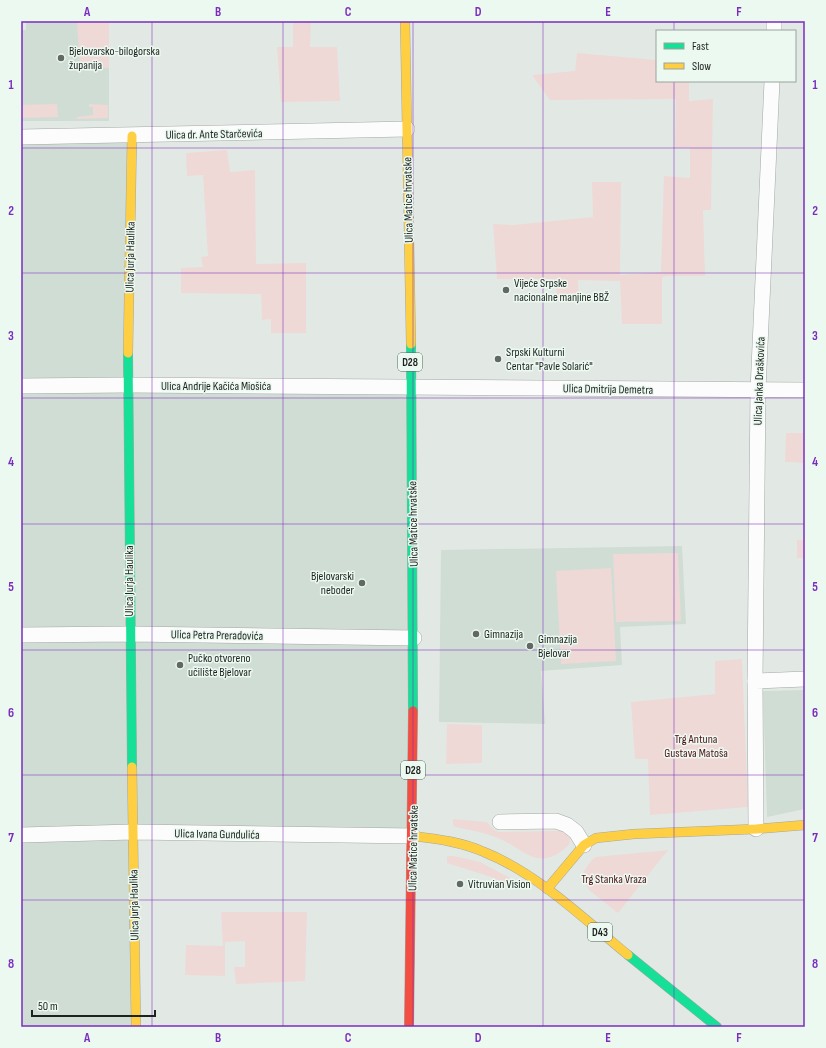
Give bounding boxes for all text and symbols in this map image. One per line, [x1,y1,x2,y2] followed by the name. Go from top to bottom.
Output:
[83,4,91,20] text: A
[215,4,221,20] text: B
[345,4,352,20] text: C
[475,4,482,20] text: D
[605,4,611,20] text: E
[736,4,742,20] text: F
[656,30,796,82] legend
[692,39,709,54] text: Fast
[69,44,160,73] place label: Bjelovarsko-bilogorska županija
[56,53,66,63] marker: Bjelovarsko-bilogorska županija
[692,59,711,74] text: Slow
[8,77,14,93] text: 1
[812,77,818,93] text: 1
[165,126,263,143] street label: Ulica dr. Ante Starčevića
[400,157,417,243] street label: Ulica Matice hrvatske
[8,203,14,219] text: 2
[812,203,818,219] text: 2
[122,221,139,293] street label: Ulica Jurja Haulika
[514,276,609,305] place label: Vijeće Srpske nacionalne manjine BBŽ
[501,285,511,295] marker: Vijeće Srpske nacionalne manjine BBŽ
[8,328,14,344] text: 3
[812,328,818,344] text: 3
[750,336,769,426] street label: Ulica Janka Draškovića
[506,345,593,374] place label: Srpski Kulturni Centar "Pavle Solarić"
[398,353,422,371] road number: D28
[493,354,503,364] marker: Srpski Kulturni Centar "Pavle Solarić"
[161,379,271,394] street label: Ulica Andrije Kačića Miošića
[563,381,654,398] street label: Ulica Dmitrija Demetra
[8,454,14,470] text: 4
[812,454,818,470] text: 4
[405,481,422,567] street label: Ulica Matice hrvatske
[122,545,137,617] street label: Ulica Jurja Haulika
[311,569,355,598] place label: Bjelovarski neboder
[357,578,367,588] marker: Bjelovarski neboder
[8,579,14,595] text: 5
[812,579,818,595] text: 5
[171,627,264,644] street label: Ulica Petra Preradovića
[484,627,523,642] place label: Gimnazija
[471,629,481,639] marker: Gimnazija
[538,632,577,661] place label: Gimnazija Bjelovar
[525,641,535,651] marker: Gimnazija Bjelovar
[188,651,252,680] place label: Pučko otvoreno učilište Bjelovar
[175,660,185,670] marker: Pučko otvoreno učilište Bjelovar
[8,705,14,721] text: 6
[812,705,818,721] text: 6
[664,732,728,761] park label: Trg Antuna Gustava Matoša
[401,761,425,779] road number: D28
[405,805,422,891] street label: Ulica Matice hrvatske
[174,826,260,843] street label: Ulica Ivana Gundulića
[8,830,14,846] text: 7
[812,830,818,846] text: 7
[126,869,143,941] street label: Ulica Jurja Haulika
[581,872,647,887] park label: Trg Stanka Vraza
[468,877,531,892] place label: Vitruvian Vision
[455,879,465,889] marker: Vitruvian Vision
[588,923,612,941] road number: D43
[8,956,14,972] text: 8
[812,956,818,972] text: 8
[32,992,155,1018] scale bar
[38,999,58,1014] text: 50 m
[83,1030,91,1046] text: A
[215,1030,221,1046] text: B
[345,1030,352,1046] text: C
[475,1030,482,1046] text: D
[605,1030,611,1046] text: E
[736,1030,742,1046] text: F

